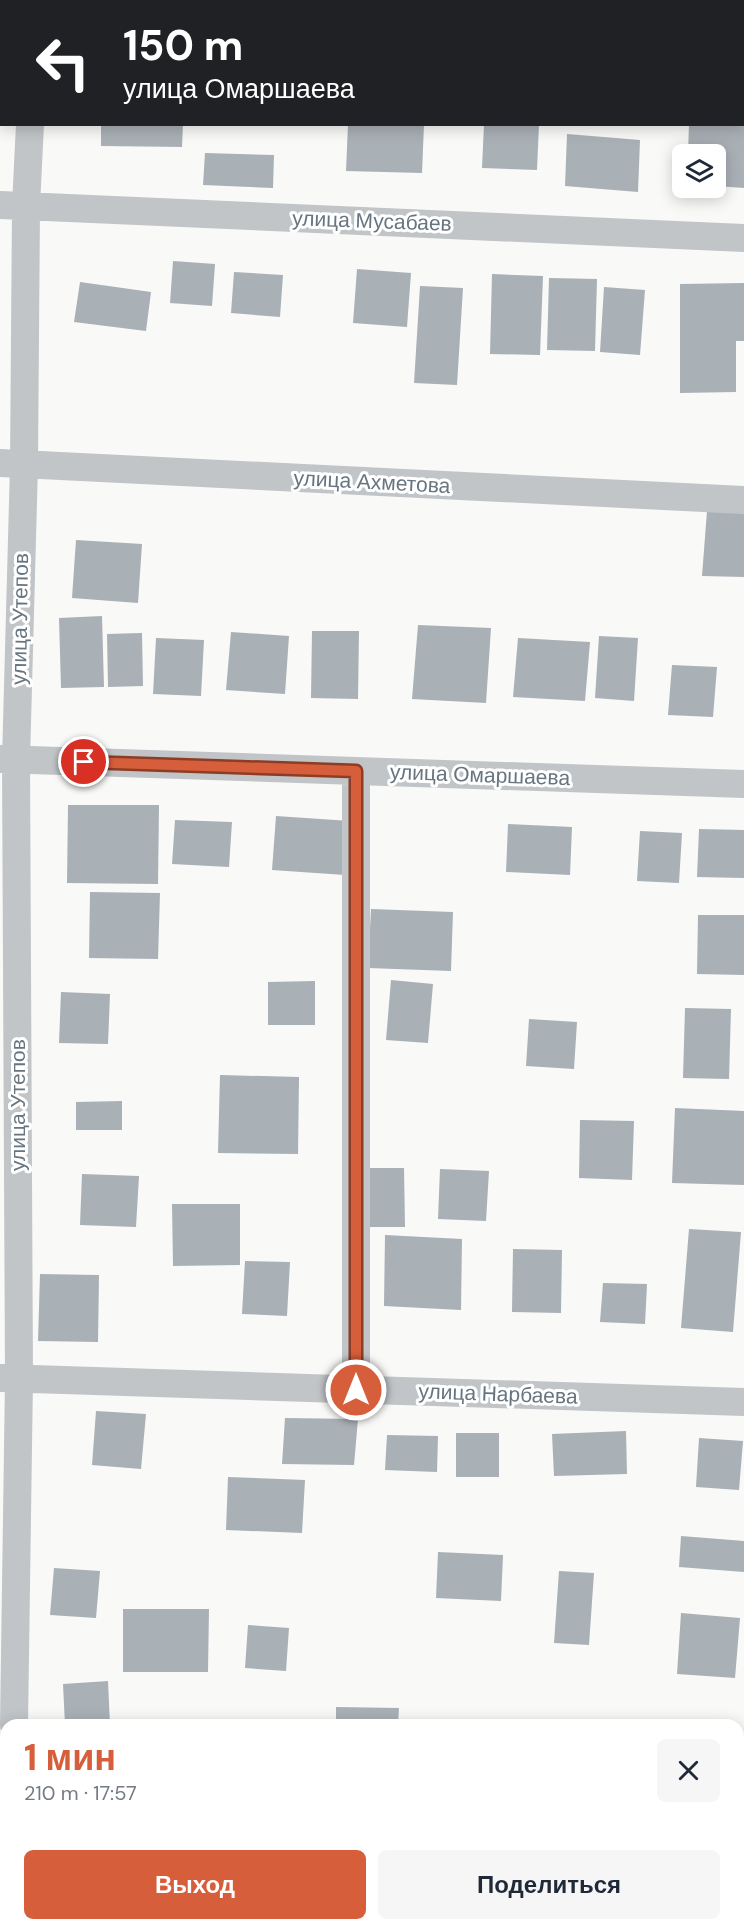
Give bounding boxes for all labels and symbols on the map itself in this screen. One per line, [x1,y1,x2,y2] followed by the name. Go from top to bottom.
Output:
[292,204,452,238] street label: улица Мусабаев
[293,464,451,500] street label: улица Ахметова
[5,553,35,685] street label: улица Утепов
[58,736,109,787] pin
[389,758,571,792] street label: улица Омаршаева
[4,1039,32,1171] street label: улица Утепов
[324,1358,388,1422] position arrow
[418,1377,578,1411] street label: улица Нарбаева

